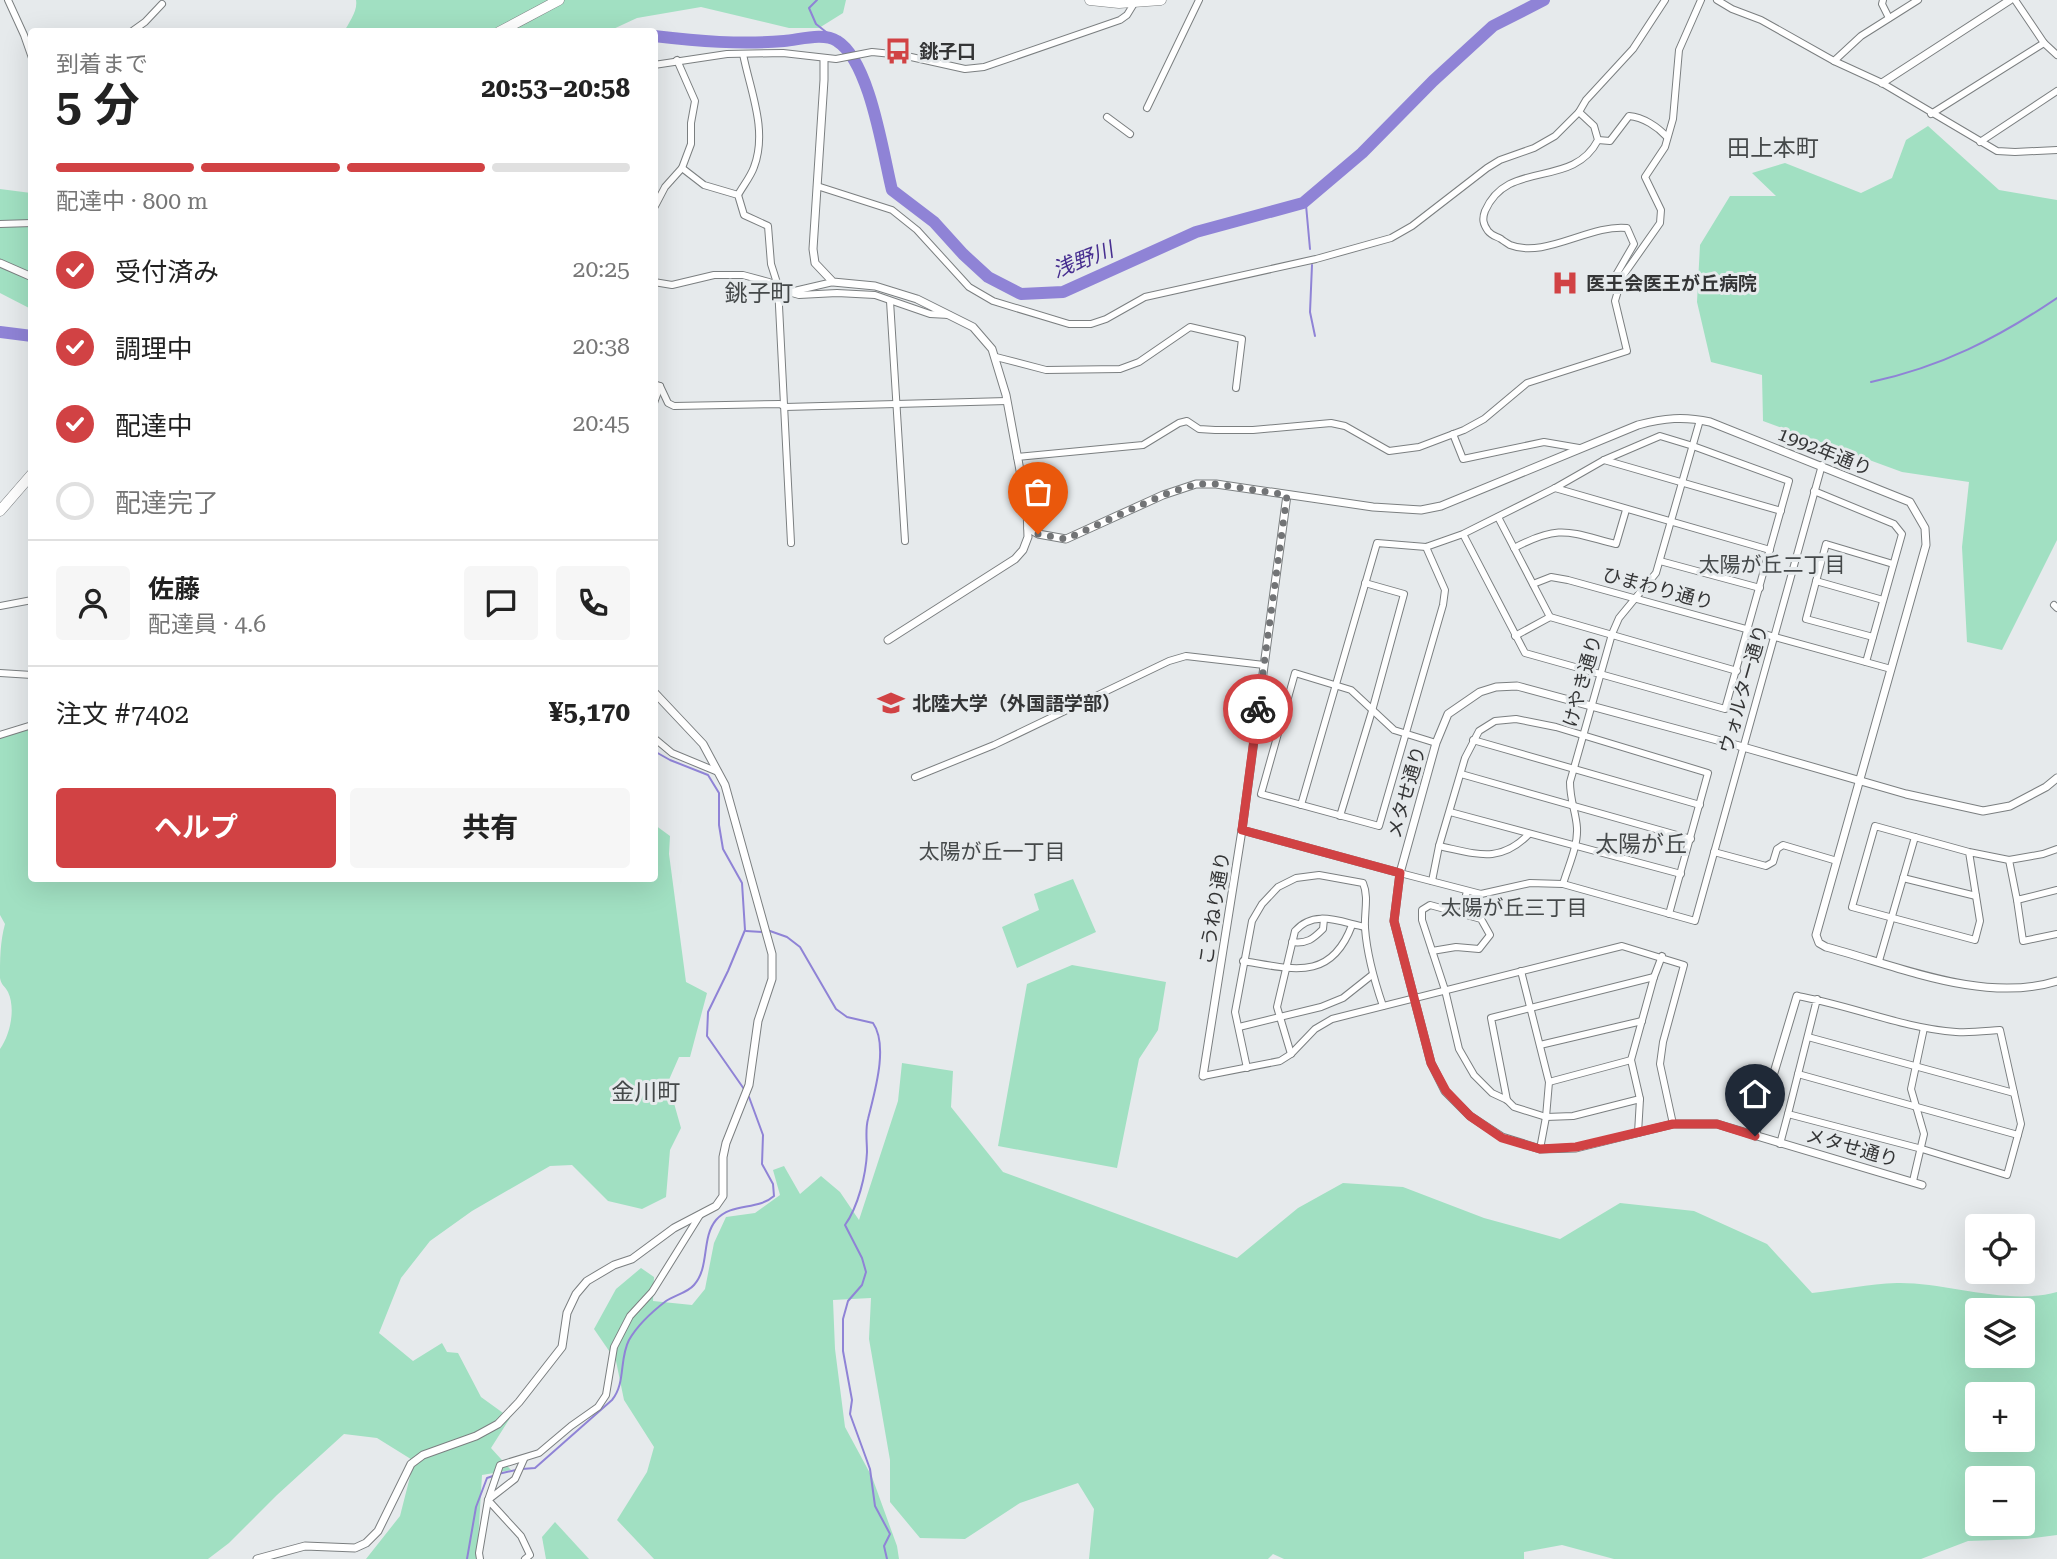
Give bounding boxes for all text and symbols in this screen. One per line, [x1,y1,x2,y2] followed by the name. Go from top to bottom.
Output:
[883,36,913,66] bus stop icon: 銚子口
[919,40,976,63] place label: 銚子口
[56,51,148,78] text: 到着まで
[481,73,630,103] text: 20:53–20:58
[56,78,139,132] text: 5 分
[1727,135,1819,162] district label: 田上本町
[56,188,208,215] text: 配達中 · 800 m
[1049,237,1119,282] water label: 浅野川
[56,251,94,289] icon: check
[573,256,630,283] text: 20:25
[115,257,219,287] text: 受付済み
[1550,268,1580,298] hospital icon: 医王会医王が丘病院
[1586,272,1757,295] place label: 医王会医王が丘病院
[725,280,794,307] district label: 銚子町
[56,328,94,366] icon: check
[573,333,630,360] text: 20:38
[115,334,193,364] text: 調理中
[56,405,94,443] icon: check
[573,410,630,437] text: 20:45
[115,411,193,441] text: 配達中
[1774,422,1875,481] street label: 1992年通り
[1008,462,1068,534] pin
[1019,473,1057,511] icon: bag
[115,488,219,518] text: 配達完了
[1699,553,1846,577] district label: 太陽が丘二丁目
[1600,563,1716,614] street label: ひまわり通り
[56,566,130,640] button: person
[464,566,538,640] button: chat
[556,566,630,640] button: phone
[148,574,200,604] text: 佐藤
[148,611,266,638] text: 配達員 · 4.6
[1714,622,1773,756] street label: ウォルター通り
[1558,632,1607,730] street label: けやき通り
[1223,674,1293,744] courier
[876,688,906,718] school or university icon: 北陸大学（外国語学部）
[1239,690,1277,728] icon: bike
[912,692,1121,715] place label: 北陸大学（外国語学部）
[549,697,630,727] text: ¥5,170
[56,699,189,729] text: 注文 #7402
[1382,743,1431,841] street label: メタせ通り
[56,788,336,868] button: ヘルプ
[350,788,630,868] button: 共有
[1595,831,1687,858] district label: 太陽が丘
[919,840,1066,864] district label: 太陽が丘一丁目
[1194,850,1235,966] street label: こうねり通り
[1441,896,1588,920] district label: 太陽が丘三丁目
[1725,1064,1785,1136] pin
[1736,1075,1774,1113] icon: home
[612,1079,681,1106] district label: 金川町
[1803,1123,1901,1172] street label: メタせ通り
[1965,1214,2035,1536] map controls
[1965,1214,2035,1284] button: locate
[1965,1298,2035,1368] button: layers
[1965,1382,2035,1452] button: +
[1965,1466,2035,1536] button: −

